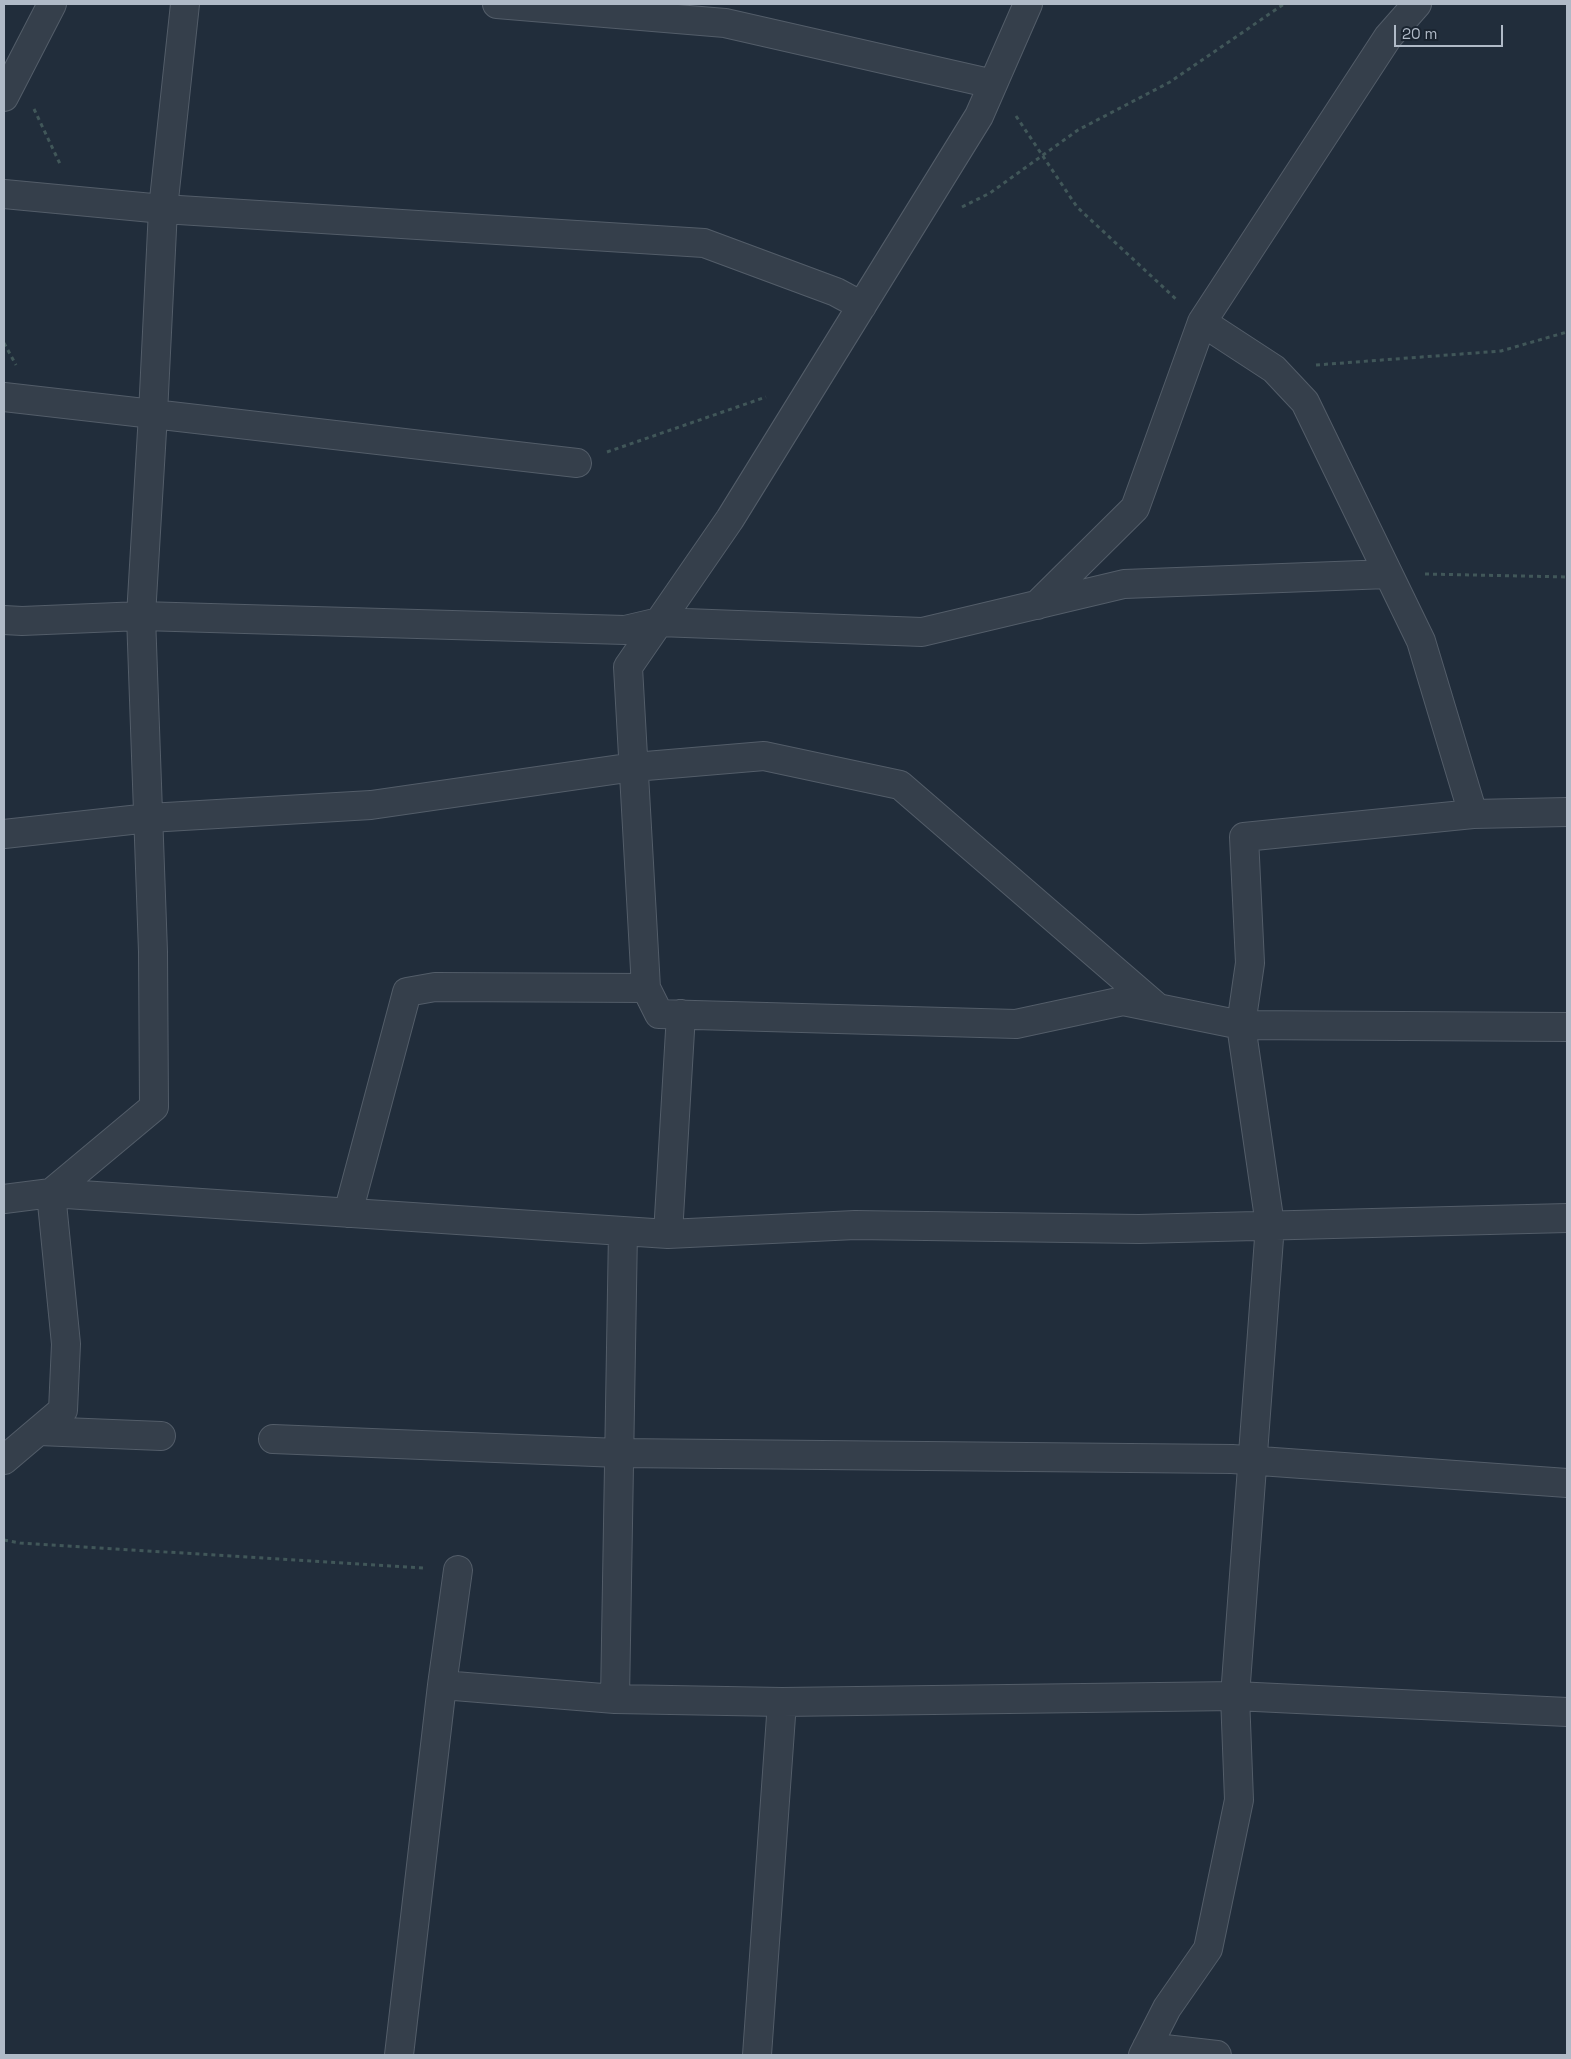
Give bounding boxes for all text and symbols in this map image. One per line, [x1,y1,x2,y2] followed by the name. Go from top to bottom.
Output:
[1396,15,1505,47] scale bar
[1402,24,1437,43] text: 20 m

